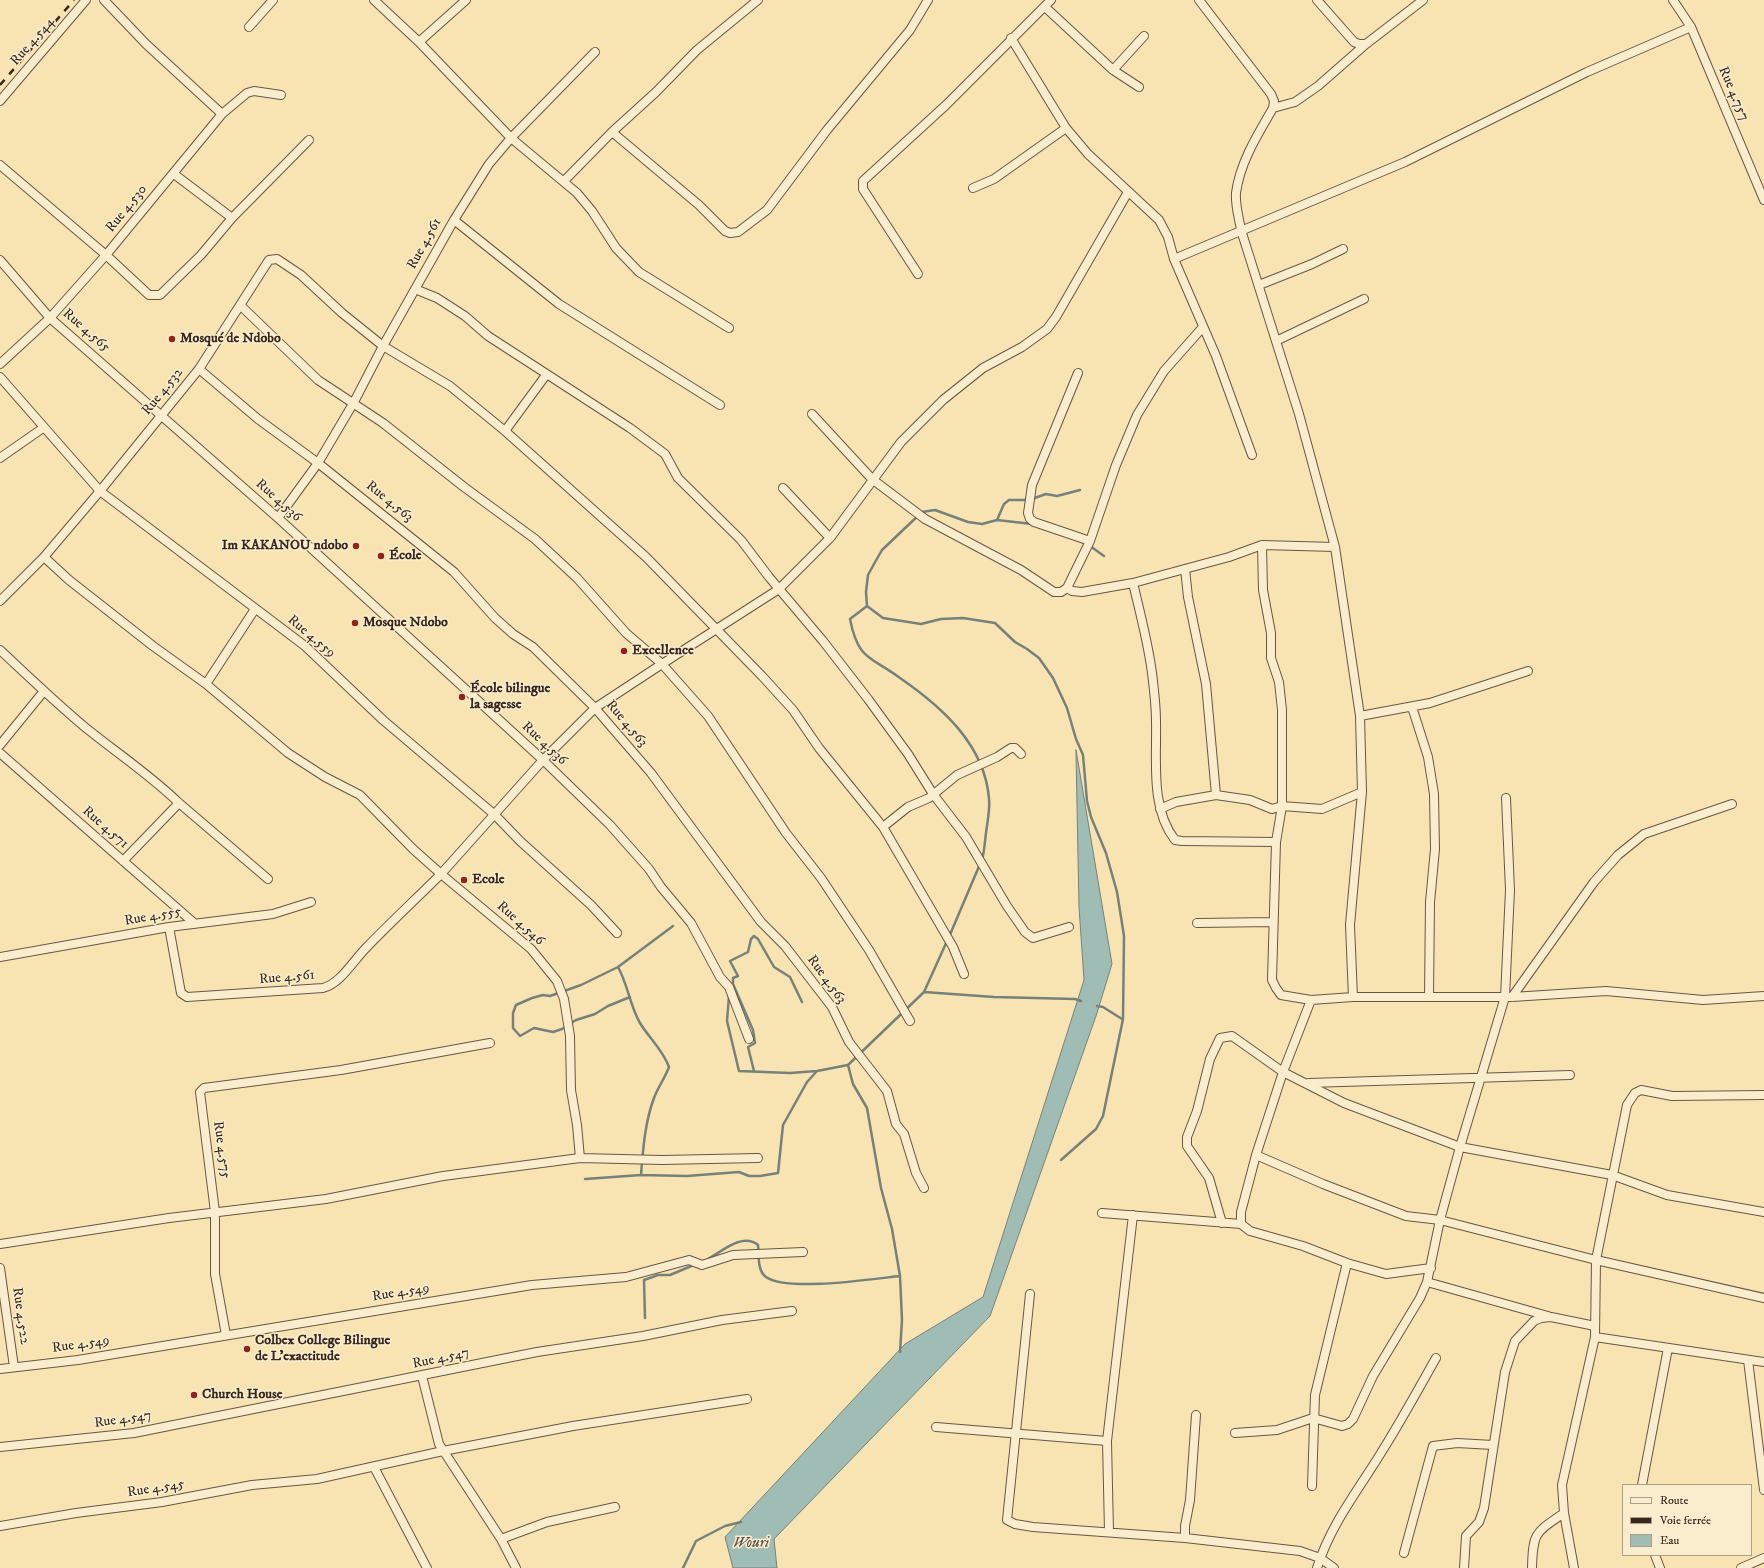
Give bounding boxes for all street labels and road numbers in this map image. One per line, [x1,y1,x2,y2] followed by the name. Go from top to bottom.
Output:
[7,14,59,70] street label: Rue 4.544
[1714,64,1752,124] street label: Rue 4.757
[103,182,151,236] street label: Rue 4.530
[404,216,446,272] street label: Rue 4.561
[59,306,113,356] street label: Rue 4.565
[139,365,187,419] street label: Rue 4.532
[252,476,304,526] street label: Rue 4.536
[362,478,416,526] street label: Rue 4.563
[284,612,338,662] street label: Rue 4.559
[602,697,650,751] street label: Rue 4.563
[518,719,570,769] street label: Rue 4.536
[78,803,132,853] street label: Rue 4.571
[493,898,547,950] street label: Rue 4.546
[123,904,183,930] street label: Rue 4.555
[803,952,849,1008] street label: Rue 4.563
[259,967,315,989] street label: Rue 4.561
[209,1120,233,1180] street label: Rue 4.575
[371,1280,431,1306] street label: Rue 4.549
[8,1287,32,1345] street label: Rue 4.522
[51,1333,111,1357] street label: Rue 4.549
[411,1345,471,1373] street label: Rue 4.547
[93,1408,153,1432] street label: Rue 4.547
[126,1476,186,1502] street label: Rue 4.545

